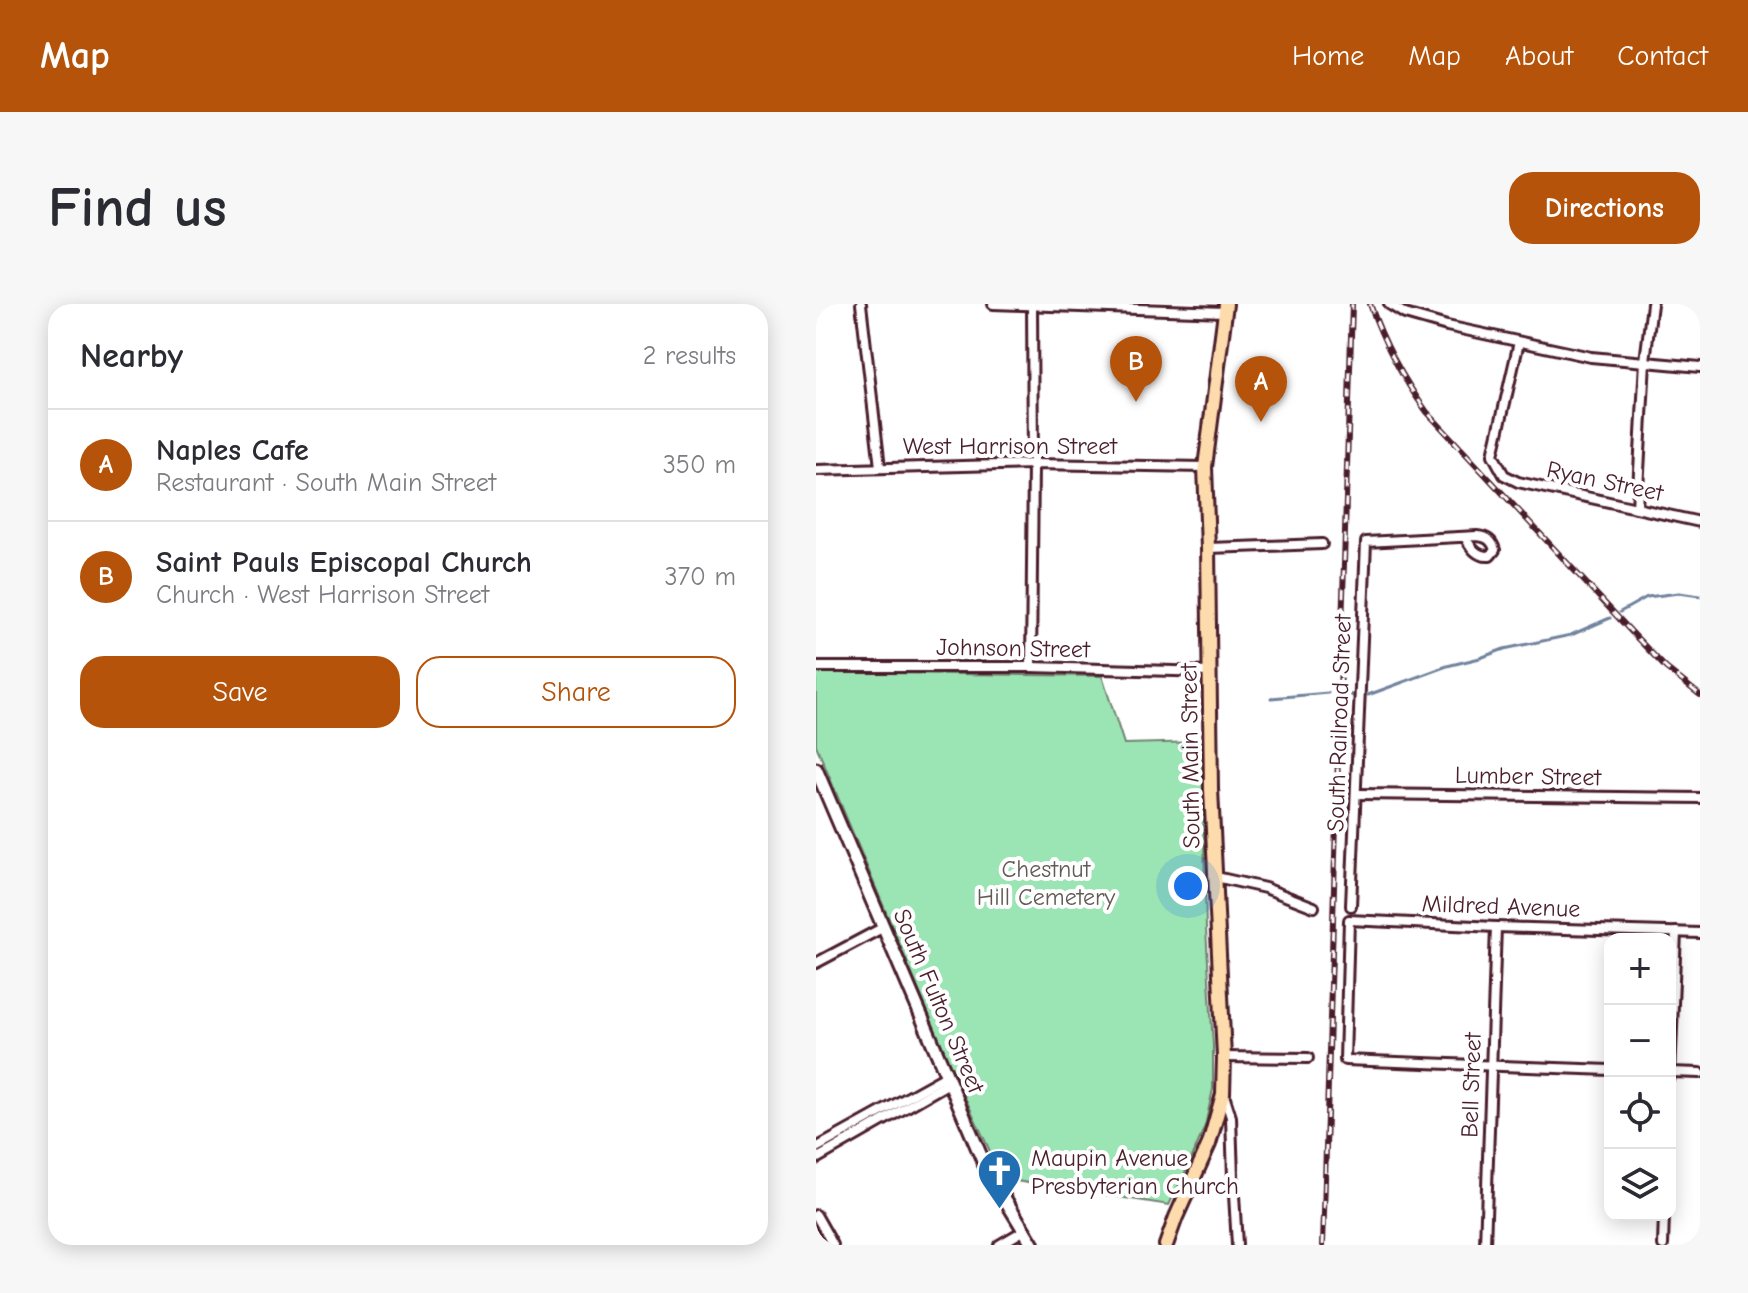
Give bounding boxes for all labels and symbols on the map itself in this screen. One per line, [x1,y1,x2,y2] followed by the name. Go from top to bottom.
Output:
[1110,336,1162,402] pin: B
[1235,356,1287,422] pin: A
[903,432,1118,460] street label: West Harrison Street
[1544,455,1667,507] street label: Ryan Street
[1321,612,1357,832] street label: South Railroad Street
[936,633,1091,663] street label: Johnson Street
[1174,662,1206,849] street label: South Main Street
[1455,761,1603,791] street label: Lumber Street
[977,855,1115,911] park label: Chestnut Hill Cemetery
[1168,866,1208,906] your location
[1421,889,1581,923] street label: Mildred Avenue
[888,905,991,1098] street label: South Fulton Street
[1455,1031,1487,1138] street label: Bell Street
[1031,1144,1239,1200] place label: Maupin Avenue Presbyterian Church
[976,1148,1024,1211] church icon: Maupin Avenue Presbyterian Church

